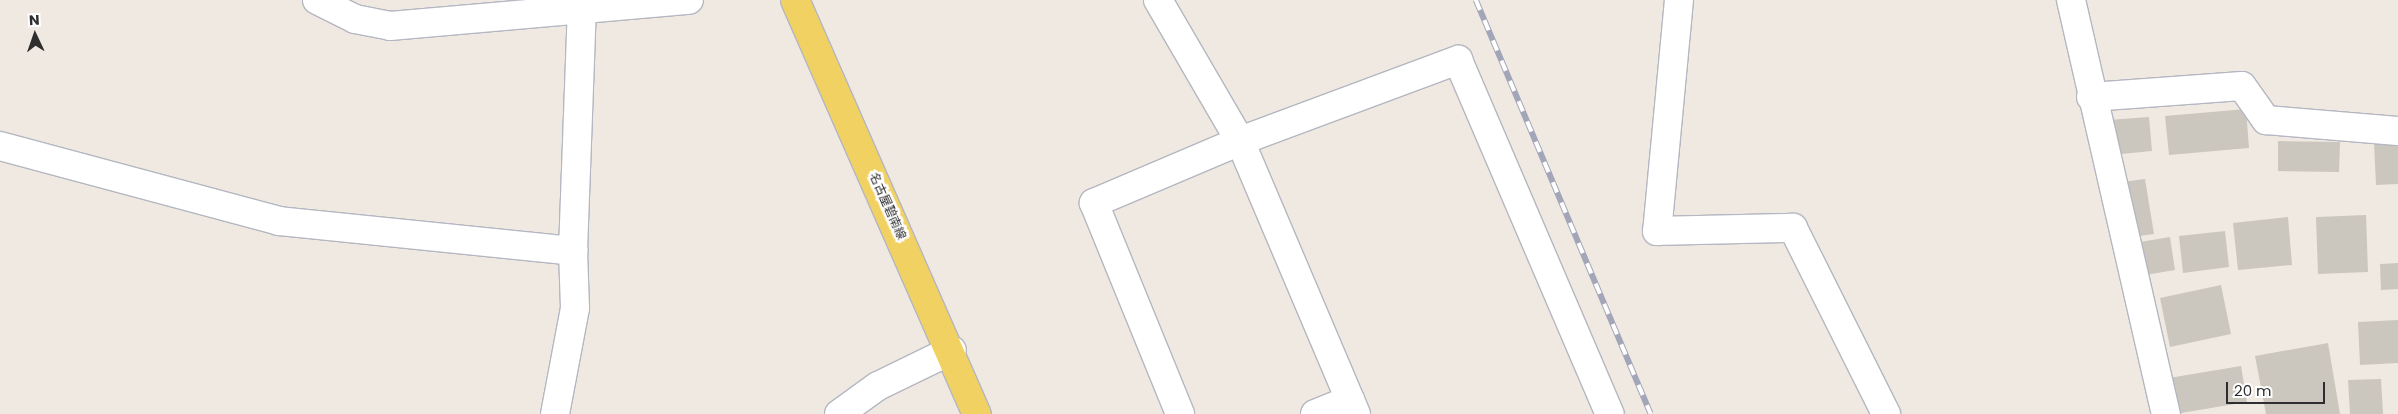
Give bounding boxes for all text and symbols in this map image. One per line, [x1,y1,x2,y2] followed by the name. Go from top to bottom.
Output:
[10,10,60,60] north arrow
[28,10,40,30] text: N
[867,170,909,242] street label: 名古屋碧南線
[2228,372,2327,404] scale bar
[2234,380,2272,401] text: 20 m

